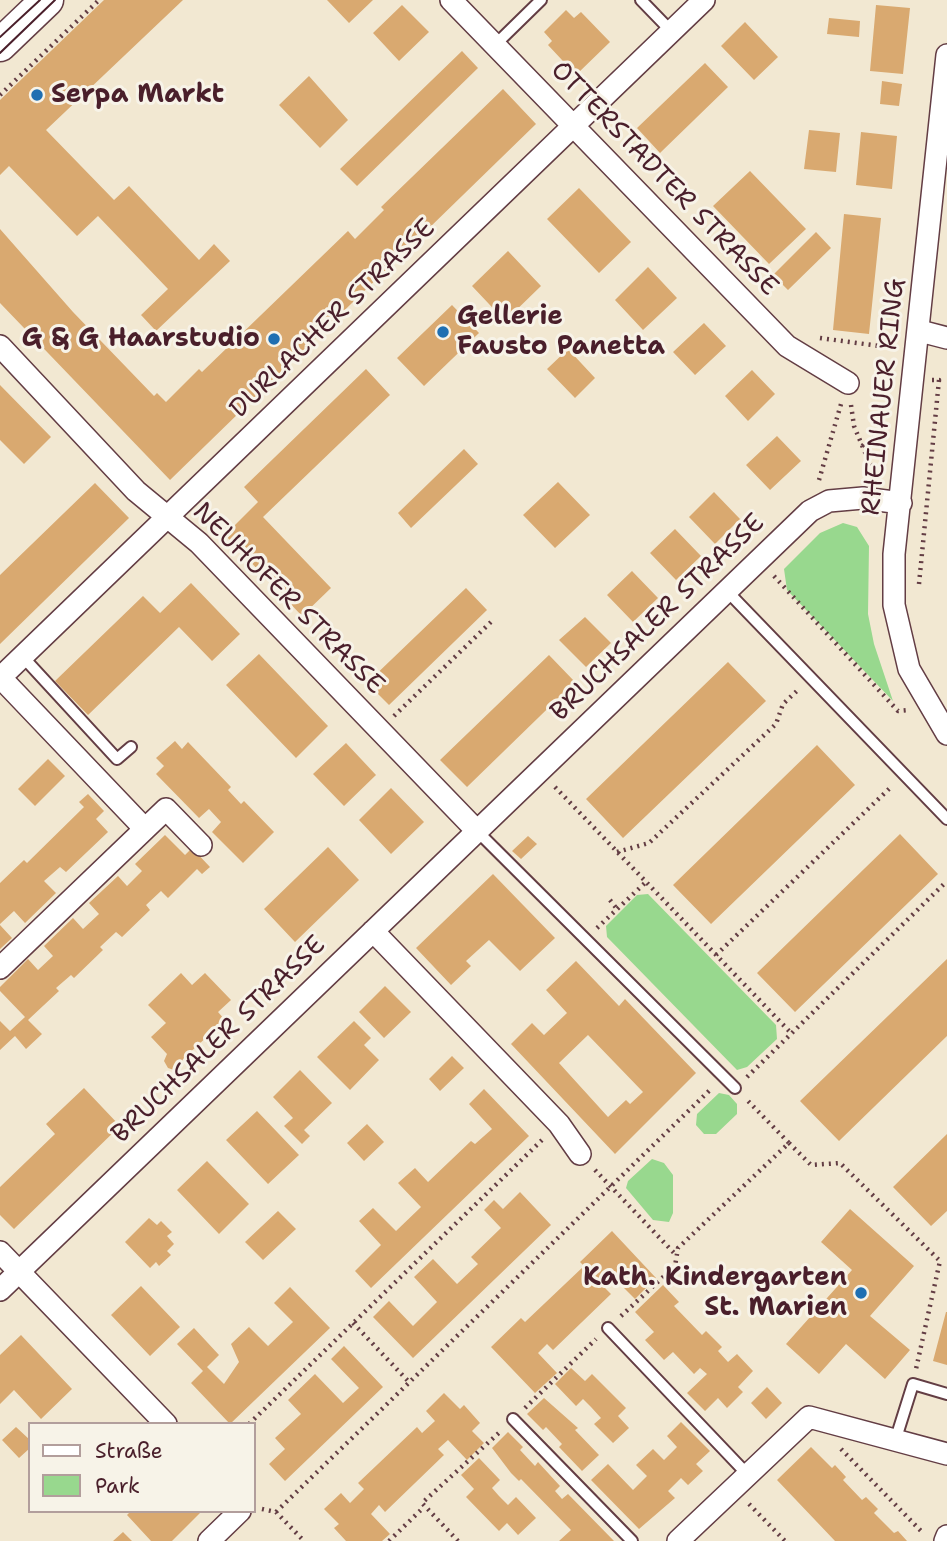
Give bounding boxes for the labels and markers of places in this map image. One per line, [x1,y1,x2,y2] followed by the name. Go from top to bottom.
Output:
[51,79,224,111] place label: Serpa Markt
[29,87,45,103] marker: Serpa Markt
[457,301,665,362] place label: Gellerie Fausto Panetta
[21,323,260,355] place label: G & G Haarstudio
[435,324,451,340] marker: Gellerie Fausto Panetta
[266,331,282,347] marker: G & G Haarstudio
[583,1262,847,1324] place label: Kath. Kindergarten St. Marien
[853,1285,869,1301] marker: Kath. Kindergarten St. Marien

